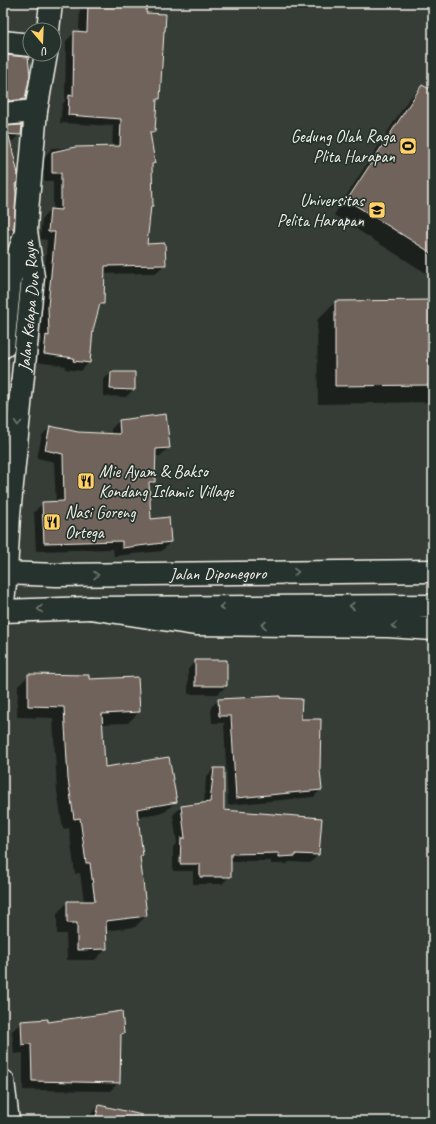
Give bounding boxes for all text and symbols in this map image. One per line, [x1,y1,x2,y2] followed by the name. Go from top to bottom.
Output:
[22,22,62,62] north arrow
[38,44,50,60] text: U
[291,126,396,167] place label: Gedung Olah Raga Plita Harapan
[398,136,418,156] sports icon: Gedung Olah Raga Plita Harapan
[277,190,366,231] place label: Universitas Pelita Harapan
[367,200,387,220] school or university icon: Universitas Pelita Harapan
[13,238,44,373] street label: Jalan Kelapa Dua Raya
[14,420,23,426] one-way arrow
[99,461,235,502] place label: Mie Ayam & Bakso Kondang Islamic Village
[76,471,96,491] restaurant icon: Mie Ayam & Bakso Kondang Islamic Village
[65,502,136,543] place label: Nasi Goreng Ortega
[42,512,62,532] restaurant icon: Nasi Goreng Ortega
[168,563,267,585] street label: Jalan Diponegoro
[293,568,299,576] one-way arrow
[93,571,99,579] one-way arrow
[349,602,355,610] one-way arrow
[219,603,225,611] one-way arrow
[37,605,43,613] one-way arrow
[261,621,267,629] one-way arrow
[391,622,397,631] one-way arrow

